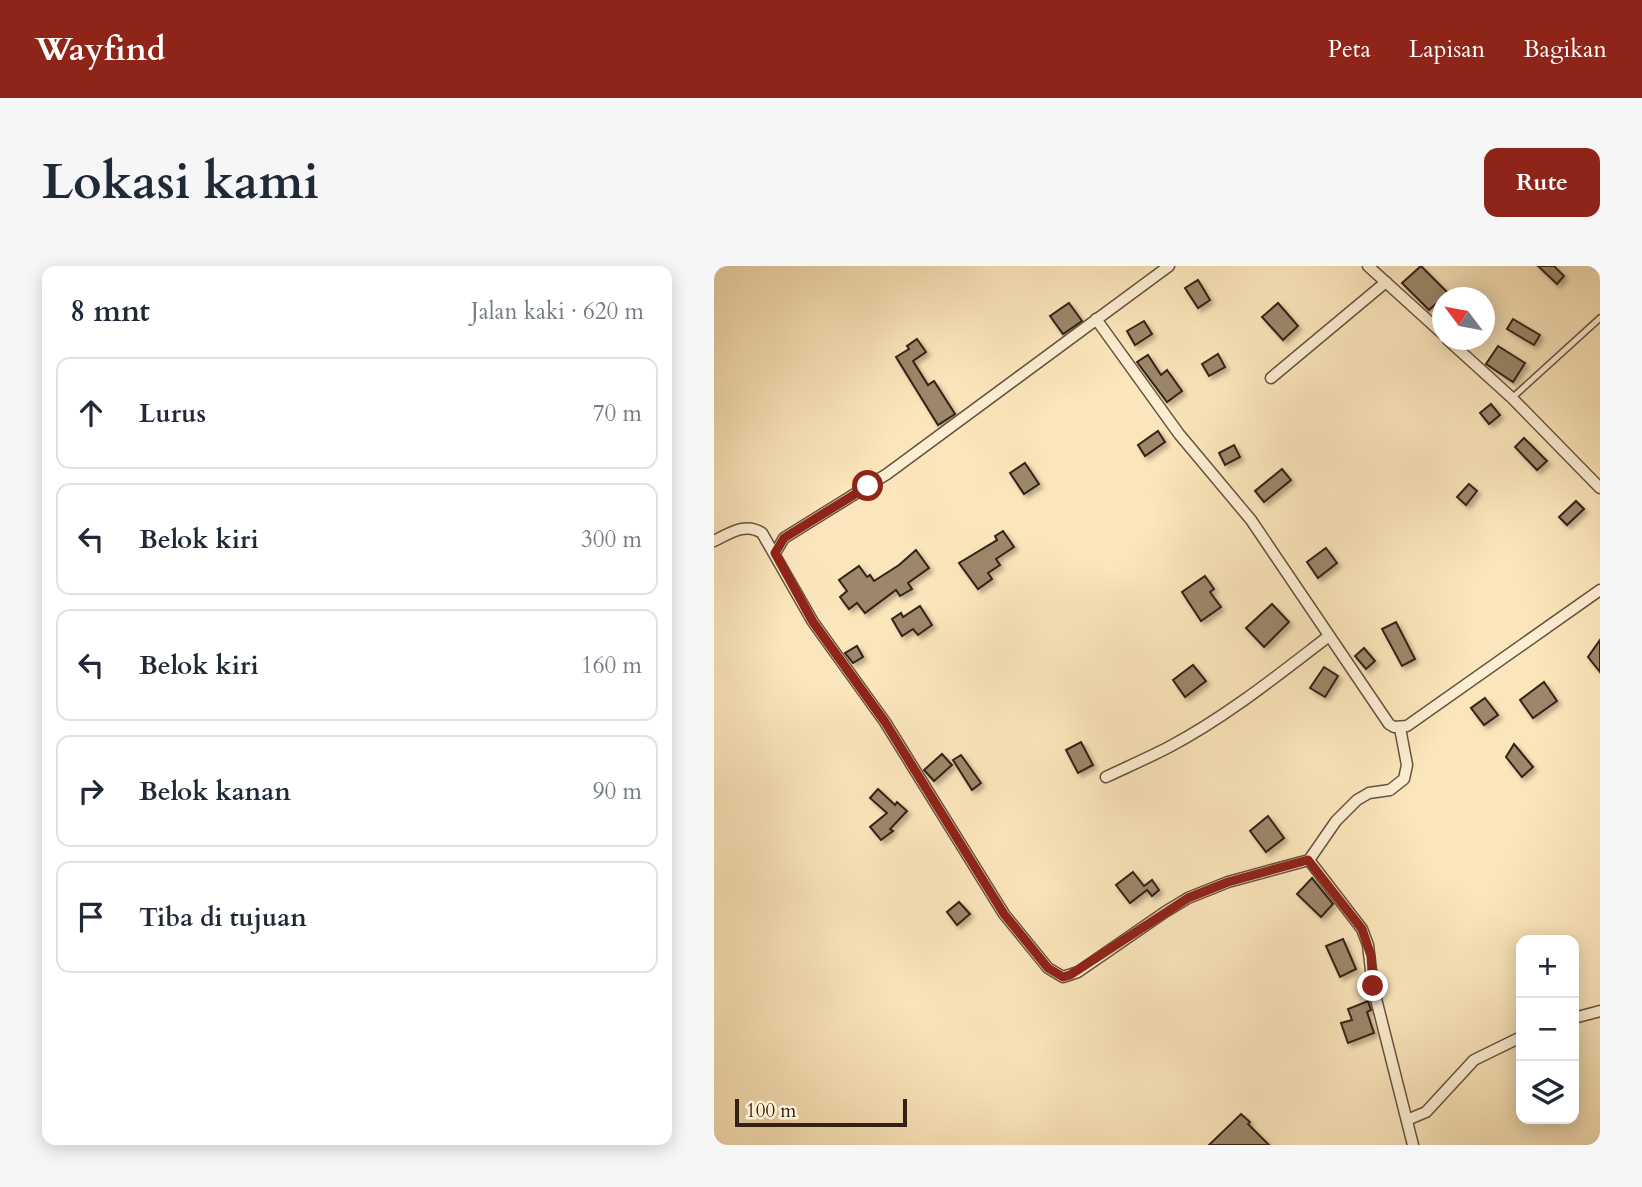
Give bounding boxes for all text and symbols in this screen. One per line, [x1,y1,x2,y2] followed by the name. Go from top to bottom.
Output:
[35,27,166,72] text: Wayfind
[1328,33,1371,66] text: Peta
[1409,33,1485,66] text: Lapisan
[1523,33,1607,66] text: Bagikan
[1484,148,1600,217] button: Rute
[42,149,319,216] text: Lokasi kami
[1432,287,1495,350] north arrow
[70,291,150,332] text: 8 mnt
[471,296,644,327] text: Jalan kaki · 620 m
[72,394,110,432] icon: ahead
[139,396,206,431] text: Lurus
[593,398,642,429] text: 70 m
[852,470,883,501] route start
[72,520,110,558] icon: left
[139,522,259,557] text: Belok kiri
[581,524,642,555] text: 300 m
[72,646,110,684] icon: left
[139,648,259,683] text: Belok kiri
[581,650,642,681] text: 160 m
[72,772,110,810] icon: right
[139,774,291,809] text: Belok kanan
[593,776,642,807] text: 90 m
[72,898,110,936] icon: arrive
[139,900,307,935] text: Tiba di tujuan
[1516,935,1579,1124] map controls
[1516,935,1579,998] button: +
[1357,970,1388,1001] route end
[1516,998,1579,1061] button: −
[1516,1061,1579,1124] button: layers
[735,1096,906,1128] scale bar
[746,1098,796,1124] text: 100 m

